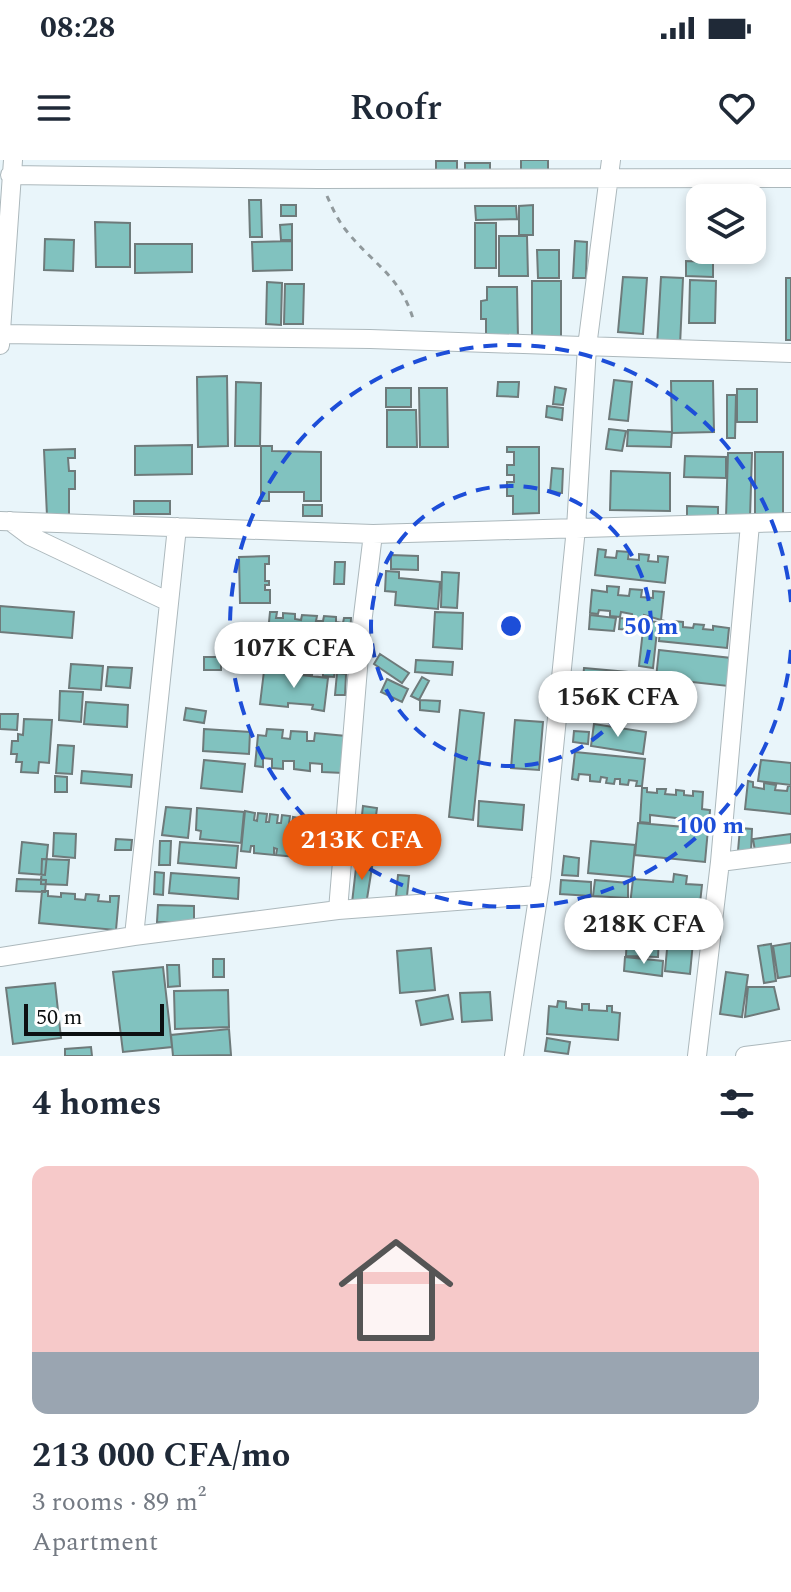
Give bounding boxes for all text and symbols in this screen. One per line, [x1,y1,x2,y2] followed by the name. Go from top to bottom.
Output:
[40,5,115,51] text: 08:28
[349,81,442,136] text: Roofr
[32,86,76,130] icon: menu
[715,86,759,130] icon: heart
[686,184,766,264] map controls
[686,184,766,264] button: layers
[624,609,679,645] text: 50 m
[497,612,525,640] centre of rings
[211,622,377,690] pin: 107K CFA
[232,628,356,668] text: 107K CFA
[535,671,701,739] pin: 156K CFA
[556,677,680,717] text: 156K CFA
[676,808,744,844] text: 100 m
[279,814,445,882] pin: 213K CFA
[300,820,424,860] text: 213K CFA
[561,898,727,966] pin: 218K CFA
[582,904,706,944] text: 218K CFA
[24,1000,164,1036] scale bar
[36,1001,82,1034] text: 50 m
[32,1078,162,1130] text: 4 homes
[715,1082,759,1126] icon: filters
[324,1218,468,1362] icon: home
[32,1430,290,1482] text: 213 000 CFA/mo
[32,1482,206,1522] text: 3 rooms · 89 m²
[32,1522,158,1562] text: Apartment

